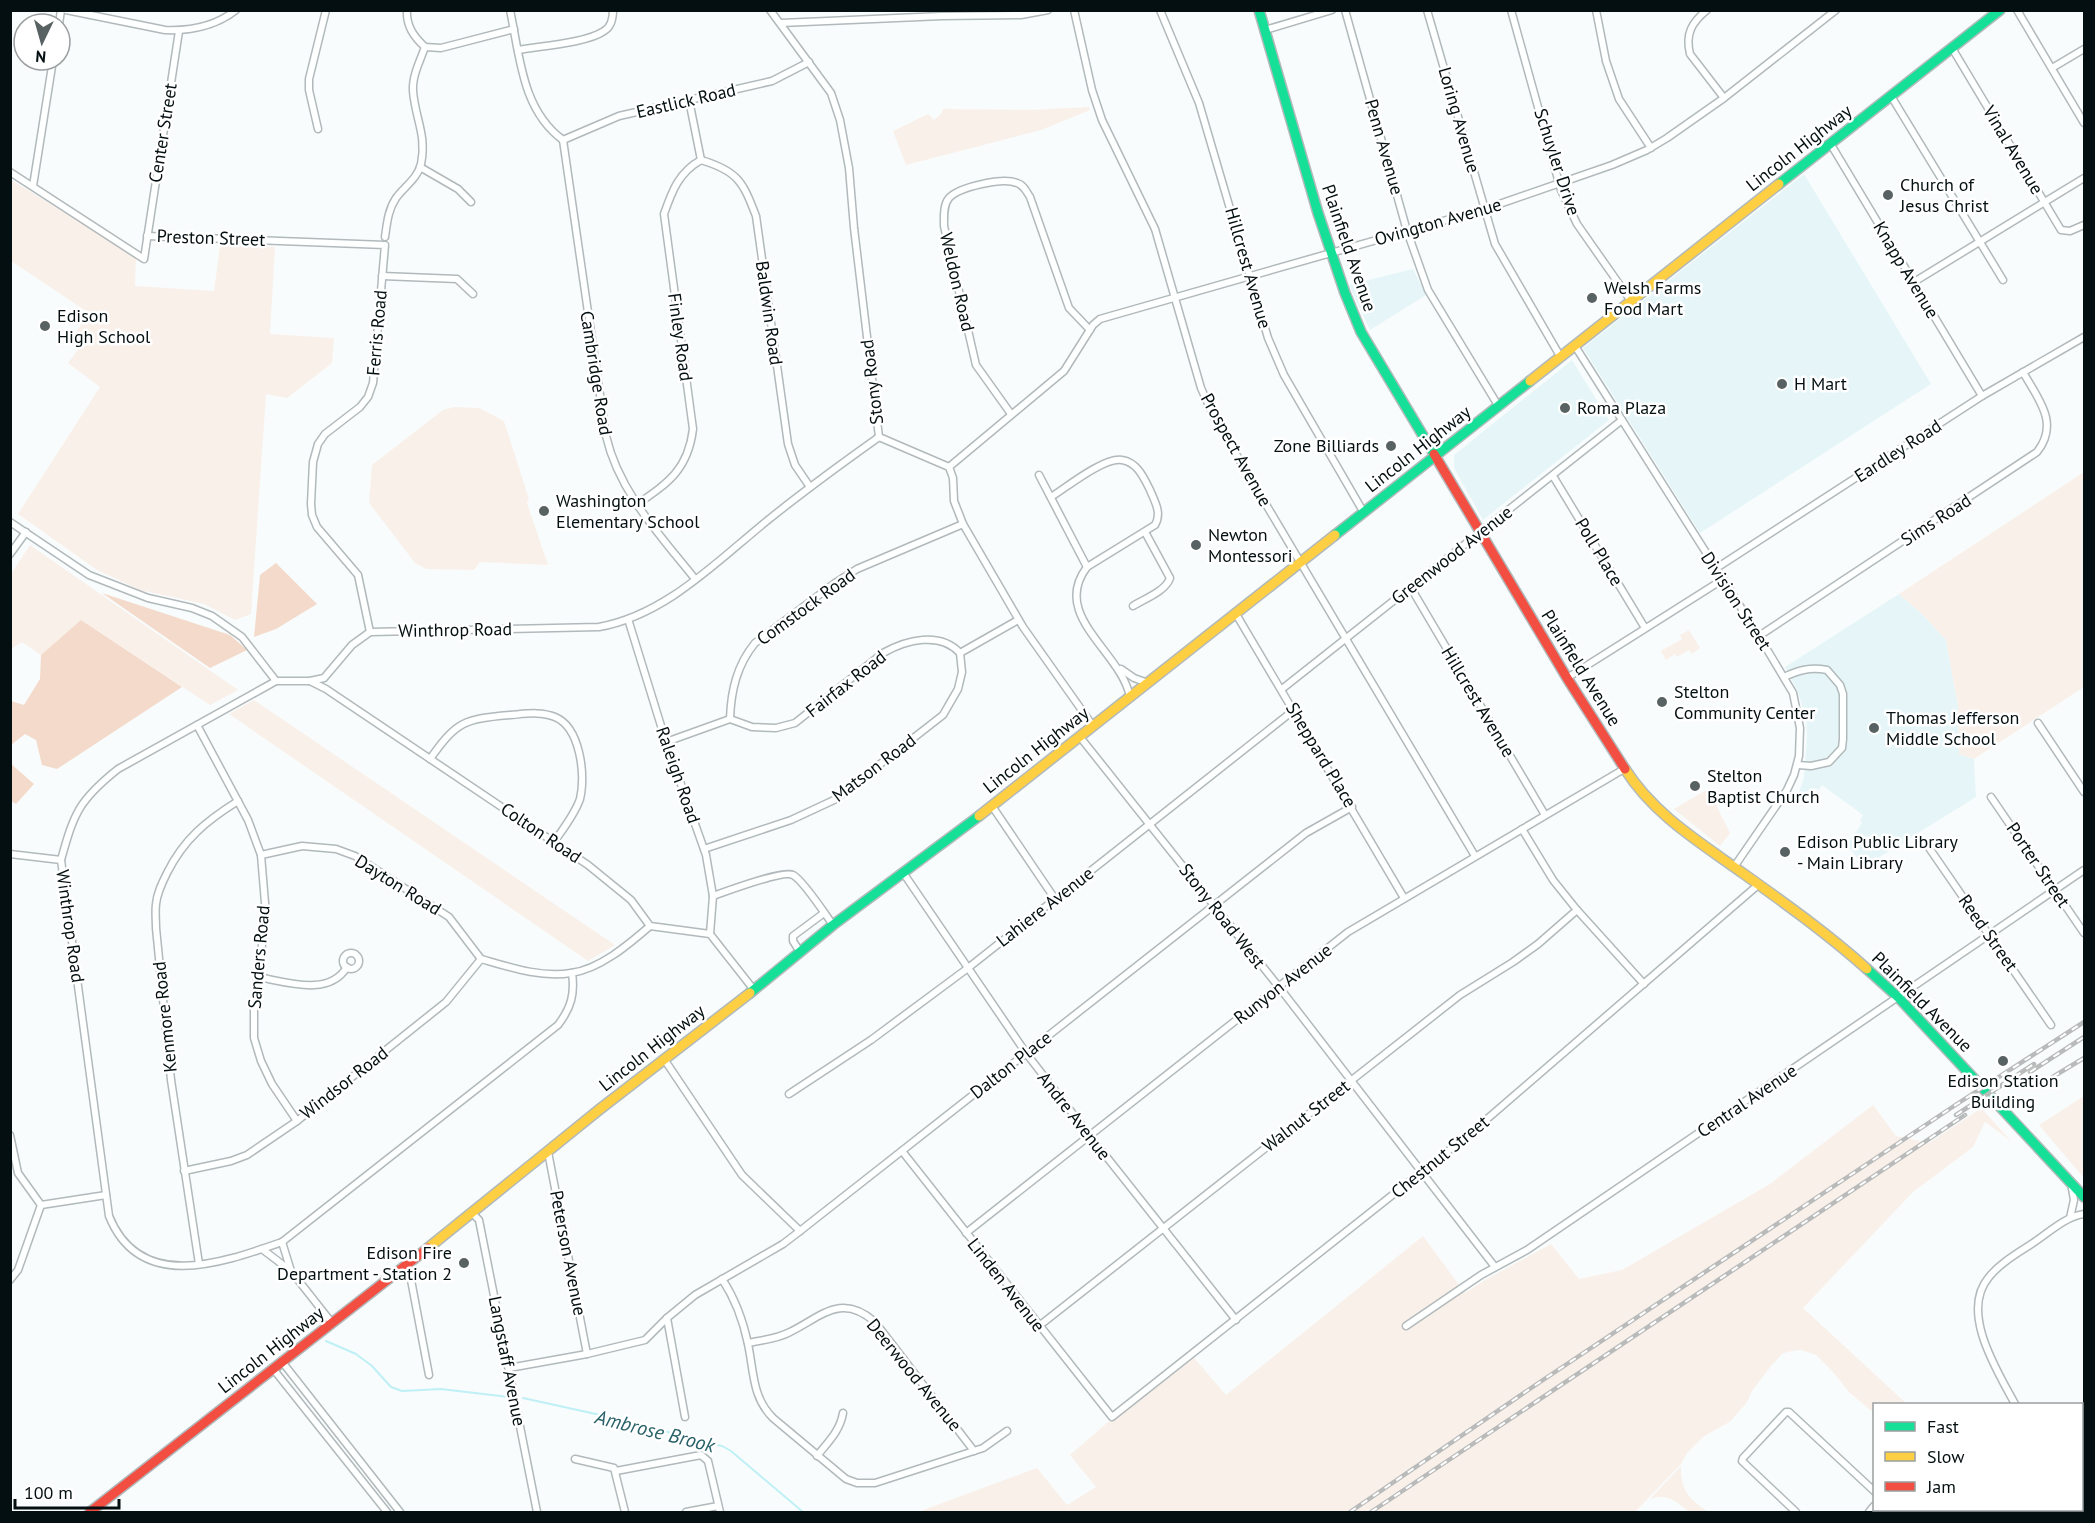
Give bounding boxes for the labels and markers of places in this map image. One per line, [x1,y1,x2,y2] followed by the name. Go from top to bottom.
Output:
[1899,173,1989,217] place label: Church of Jesus Christ
[1881,188,1895,202] marker: Church of Jesus Christ
[1604,276,1701,320] place label: Welsh Farms Food Mart
[1585,291,1599,305] marker: Welsh Farms Food Mart
[57,304,151,348] place label: Edison High School
[38,319,52,333] marker: Edison High School
[1794,372,1847,395] place label: H Mart
[1775,377,1789,391] marker: H Mart
[1577,396,1666,419] place label: Roma Plaza
[1558,401,1572,415] marker: Roma Plaza
[1274,434,1379,457] place label: Zone Billiards
[1384,439,1398,453] marker: Zone Billiards
[556,489,700,533] place label: Washington Elementary School
[537,504,551,518] marker: Washington Elementary School
[1208,523,1293,567] place label: Newton Montessori
[1189,538,1203,552] marker: Newton Montessori
[1674,680,1815,724] place label: Stelton Community Center
[1655,695,1669,709] marker: Stelton Community Center
[1886,706,2019,750] place label: Thomas Jefferson Middle School
[1867,721,1881,735] marker: Thomas Jefferson Middle School
[1707,764,1820,808] place label: Stelton Baptist Church
[1688,779,1702,793] marker: Stelton Baptist Church
[1797,830,1958,874] place label: Edison Public Library - Main Library
[1778,845,1792,859] marker: Edison Public Library - Main Library
[1996,1054,2010,1068] marker: Edison Station Building
[1947,1069,2059,1113] place label: Edison Station Building
[277,1241,452,1285] place label: Edison Fire Department - Station 2
[457,1256,471,1270] marker: Edison Fire Department - Station 2

